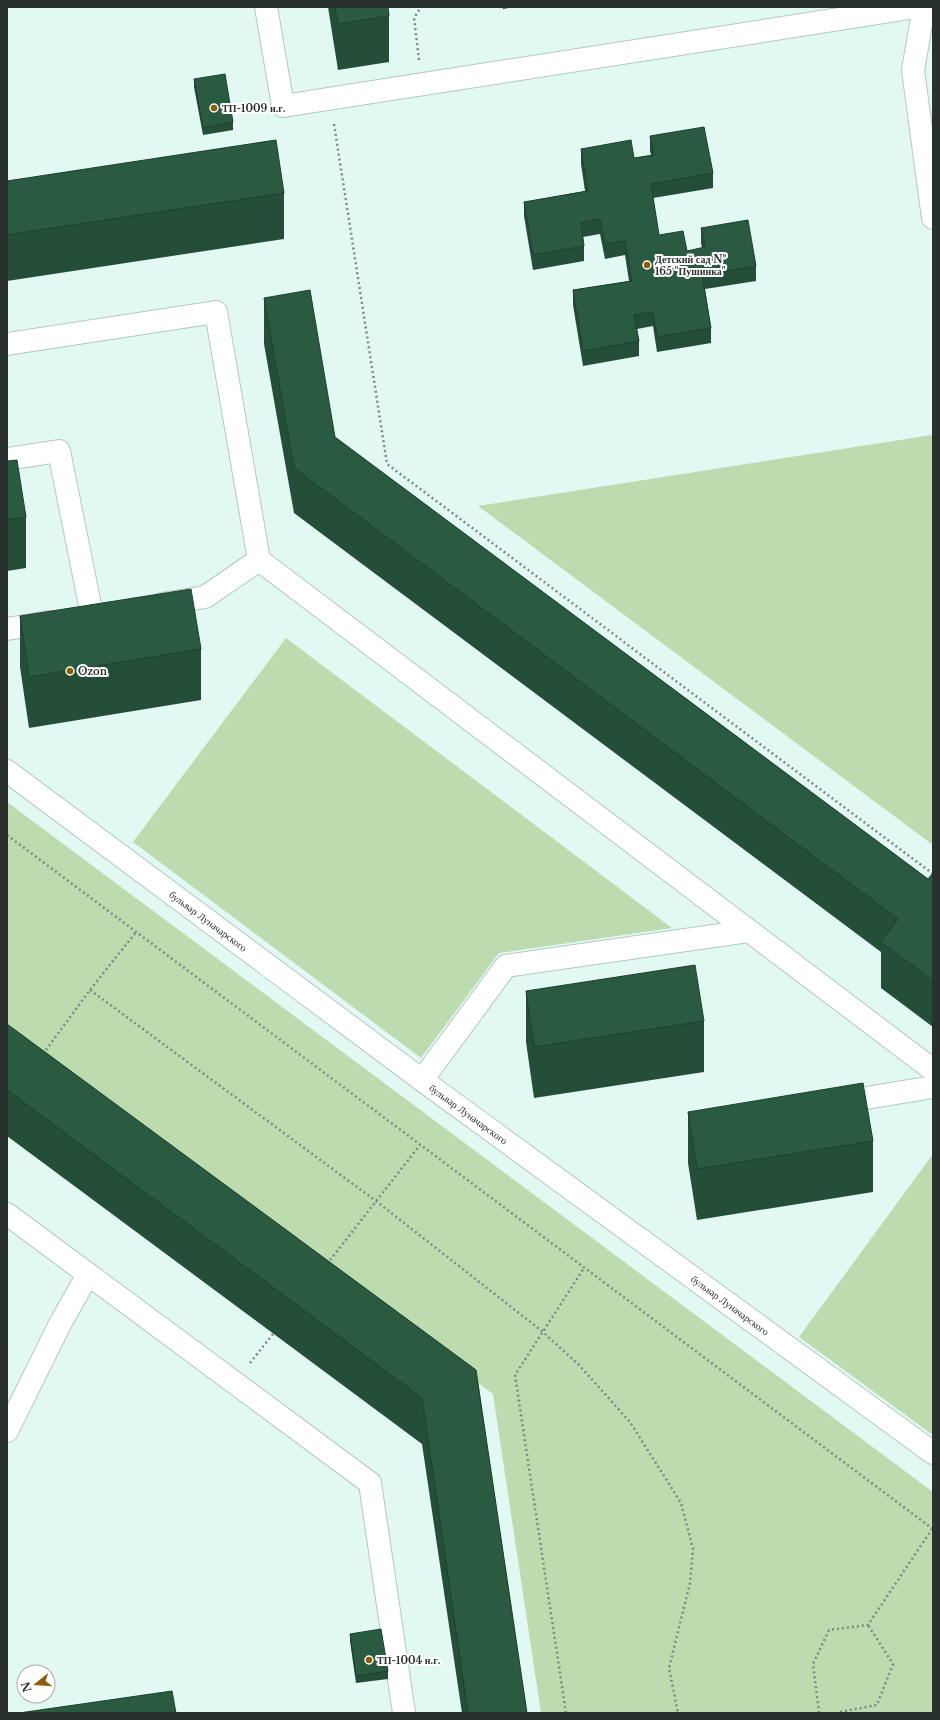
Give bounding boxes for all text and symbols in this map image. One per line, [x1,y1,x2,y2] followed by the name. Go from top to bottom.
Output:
[222,102,286,115] place label: ТП-1009 н.г.
[209,103,219,113] marker: ТП-1009 н.г.
[655,253,726,278] place label: Детский сад № 165 "Пушинка"
[642,260,652,270] marker: Детский сад № 165 "Пушинка"
[78,665,108,678] place label: Ozon
[65,666,75,676] marker: Ozon
[167,888,250,954] street label: бульвар Луначарского
[427,1081,510,1147] street label: бульвар Луначарского
[688,1272,772,1338] street label: бульвар Луначарского
[377,1654,441,1667] place label: ТП-1004 н.г.
[364,1655,374,1665] marker: ТП-1004 н.г.
[16,1664,56,1704] north arrow
[18,1679,35,1694] text: N

